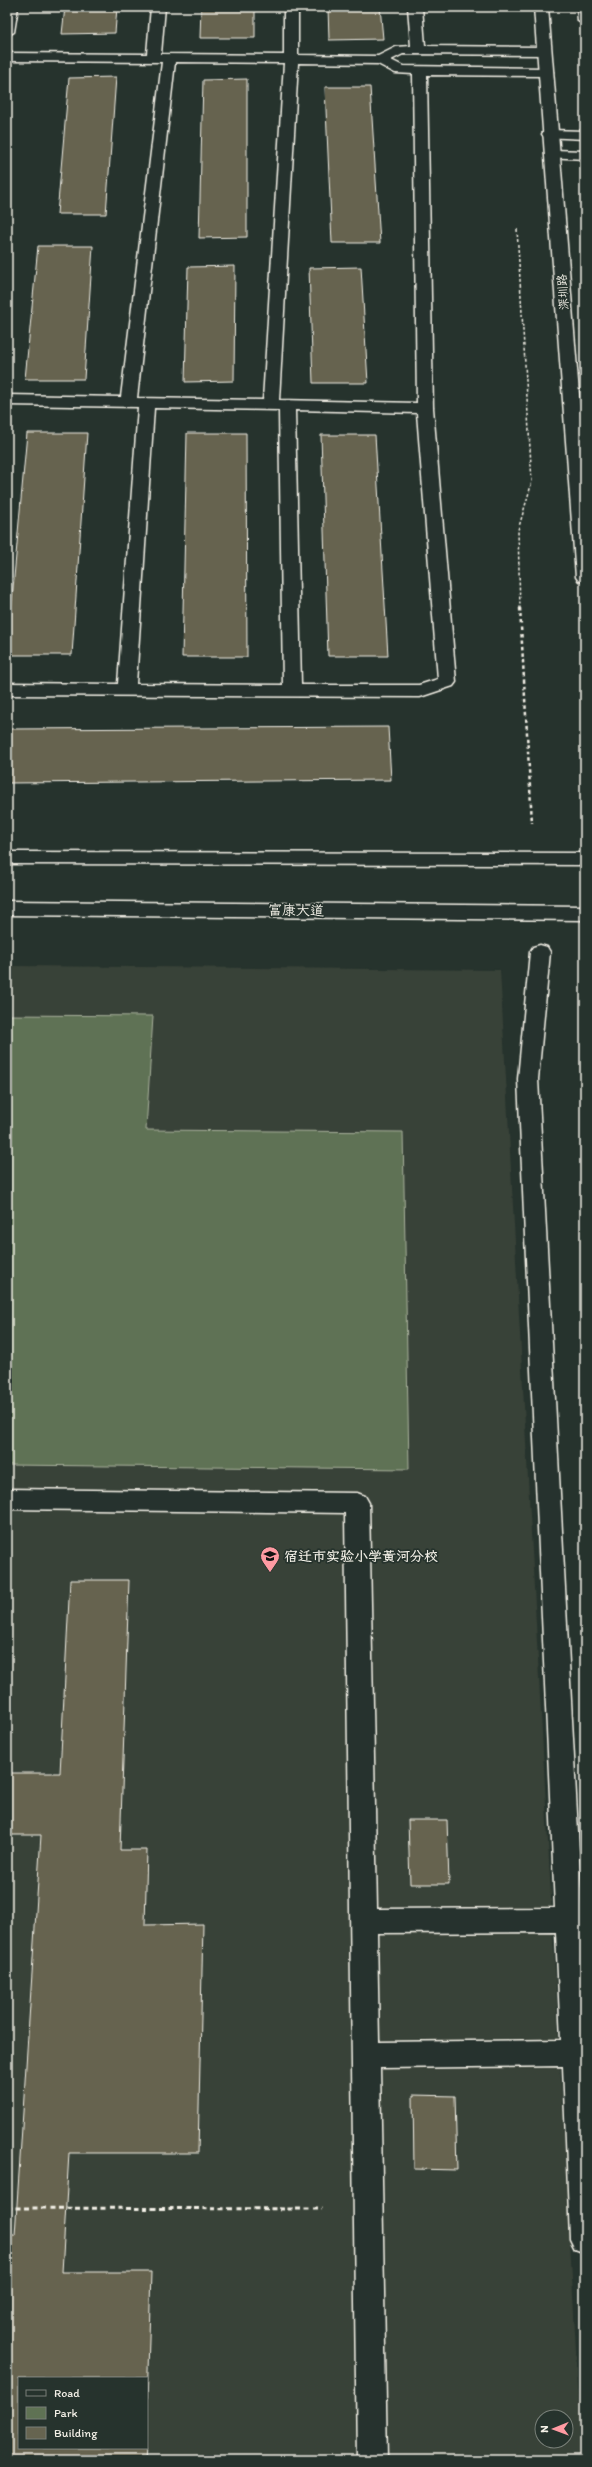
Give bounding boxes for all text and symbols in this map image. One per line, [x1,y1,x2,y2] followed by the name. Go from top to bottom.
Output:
[555,274,571,310] street label: 深圳路
[268,902,324,919] street label: 富康大道
[259,1545,281,1573] school or university icon: 宿迁市实验小学黄河分校
[284,1548,438,1565] place label: 宿迁市实验小学黄河分校
[18,2377,148,2449] legend
[54,2386,80,2400] text: Road
[54,2406,78,2420] text: Park
[534,2409,574,2449] north arrow
[538,2425,551,2433] text: N
[54,2426,98,2440] text: Building

